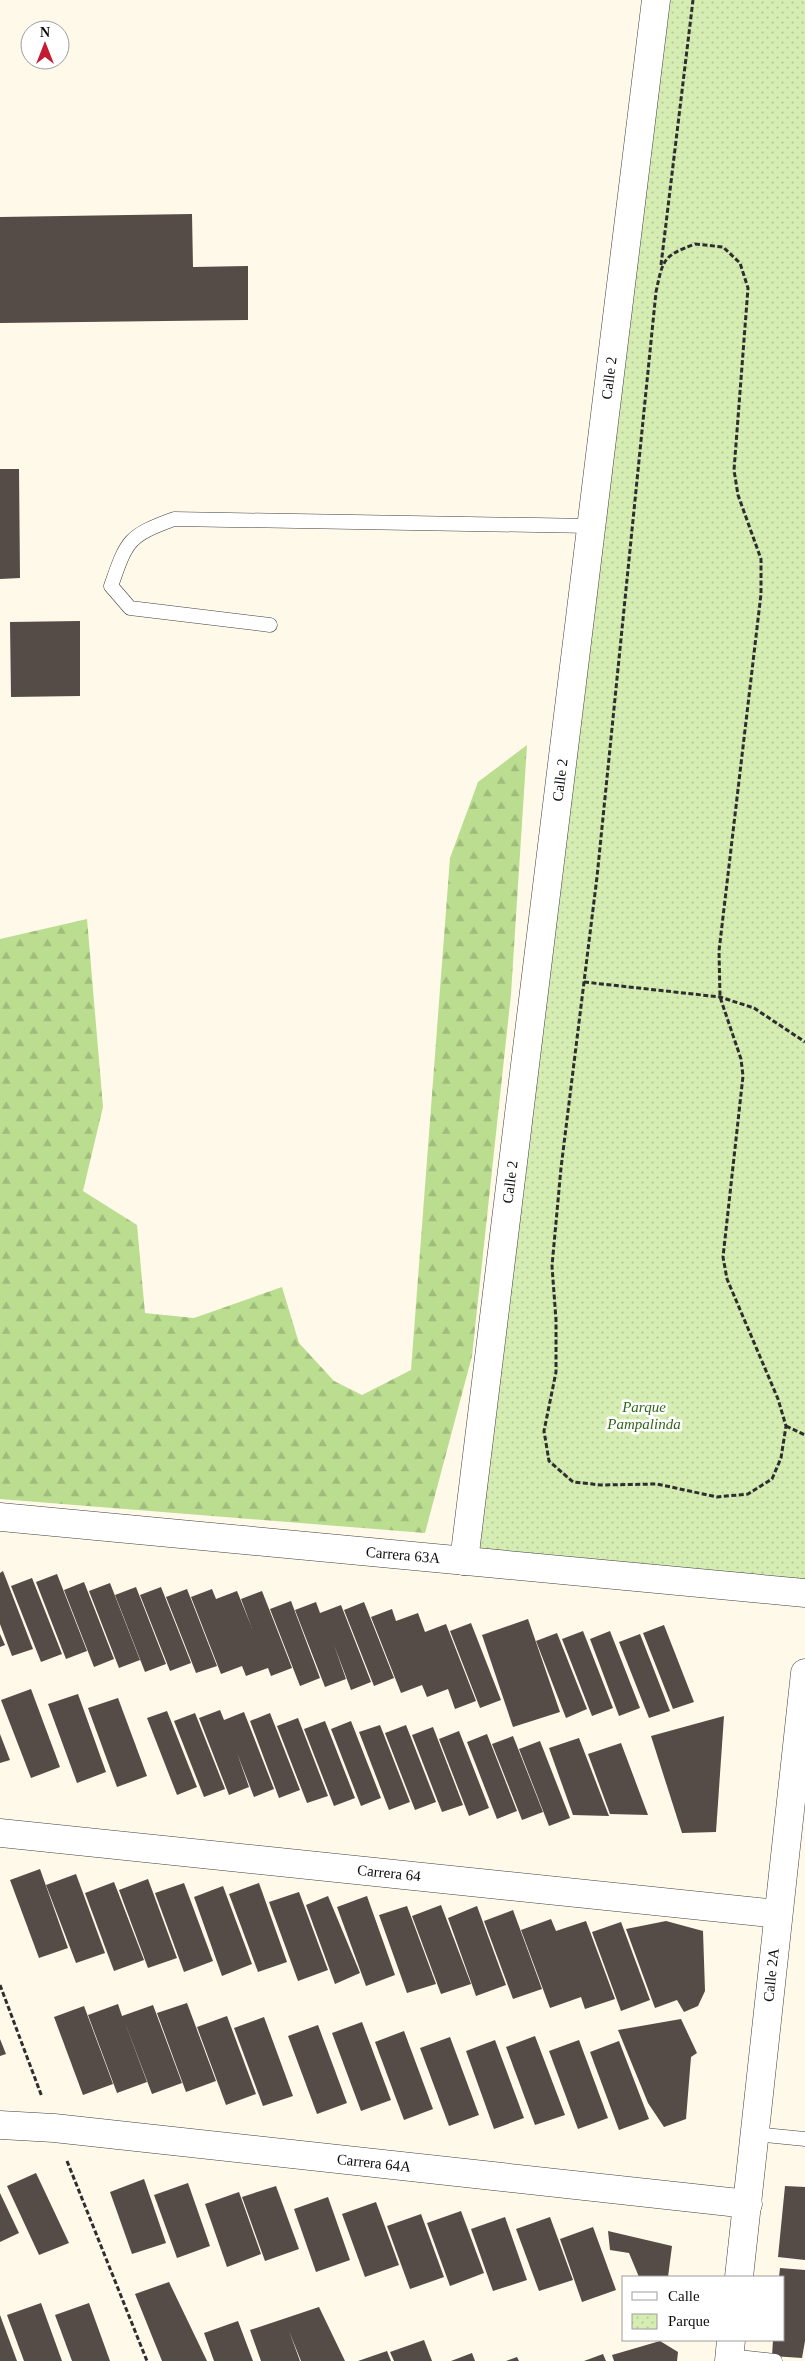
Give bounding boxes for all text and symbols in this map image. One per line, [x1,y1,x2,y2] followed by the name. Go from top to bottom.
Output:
[20,20,70,70] north arrow
[40,25,50,40] text: N
[598,356,620,400] street label: Calle 2
[549,758,571,802] street label: Calle 2
[499,1160,521,1204] street label: Calle 2
[606,1399,681,1432] park label: Parque Pampalinda
[365,1544,441,1566] street label: Carrera 63A
[356,1862,422,1884] street label: Carrera 64
[760,1947,782,2003] street label: Calle 2A
[336,2151,412,2175] street label: Carrera 64A
[622,2276,785,2341] legend
[668,2288,700,2304] text: Calle
[668,2313,710,2329] text: Parque

